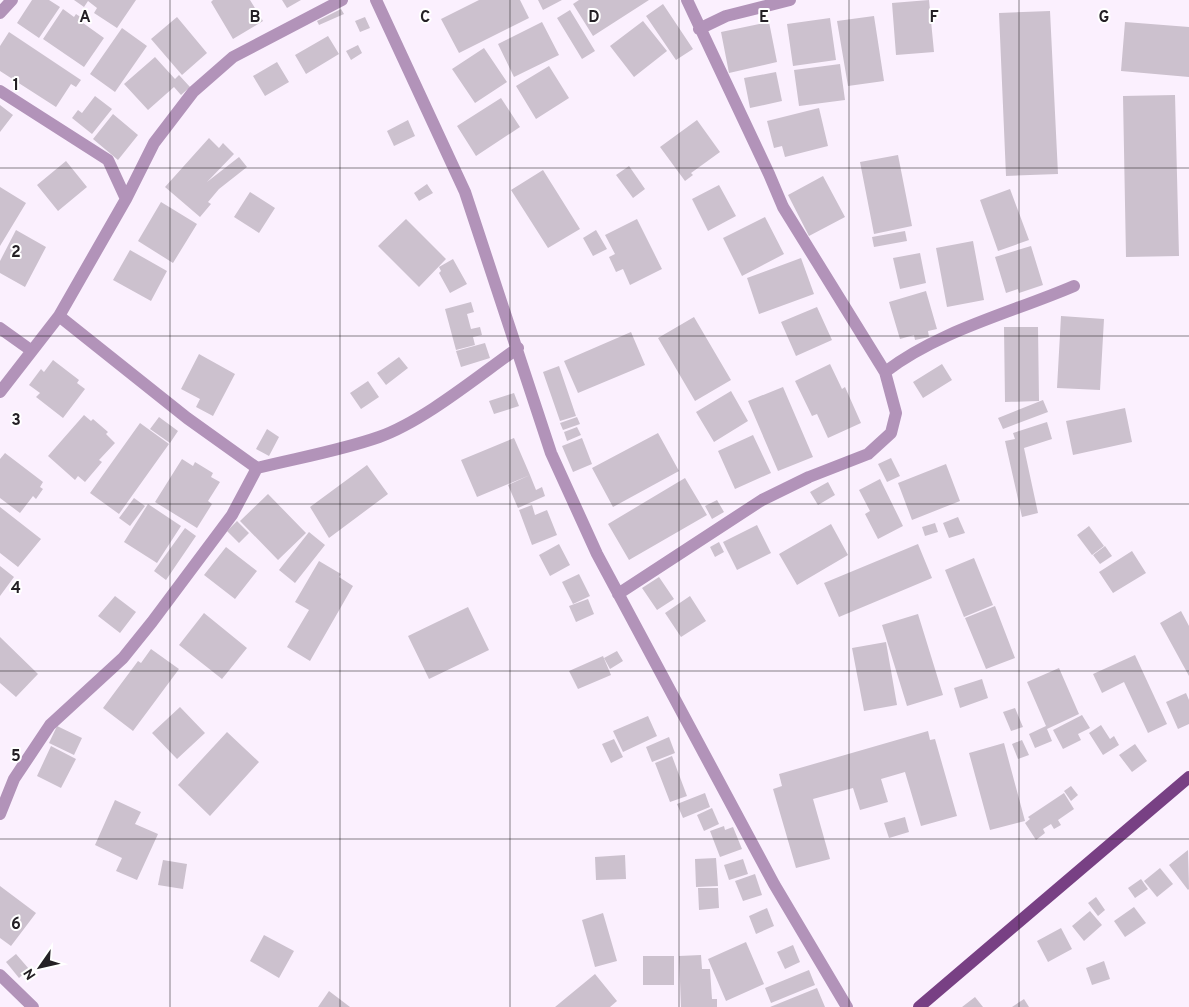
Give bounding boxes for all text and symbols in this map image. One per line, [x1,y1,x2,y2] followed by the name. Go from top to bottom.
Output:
[79,8,91,28] text: A
[249,8,261,28] text: B
[420,8,430,28] text: C
[588,8,600,28] text: D
[759,8,769,28] text: E
[929,8,939,28] text: F
[1099,8,1109,28] text: G
[13,76,19,96] text: 1
[11,243,21,263] text: 2
[11,411,21,431] text: 3
[11,579,21,599] text: 4
[11,747,21,767] text: 5
[11,915,21,935] text: 6
[15,942,65,992] north arrow
[21,965,40,982] text: N

